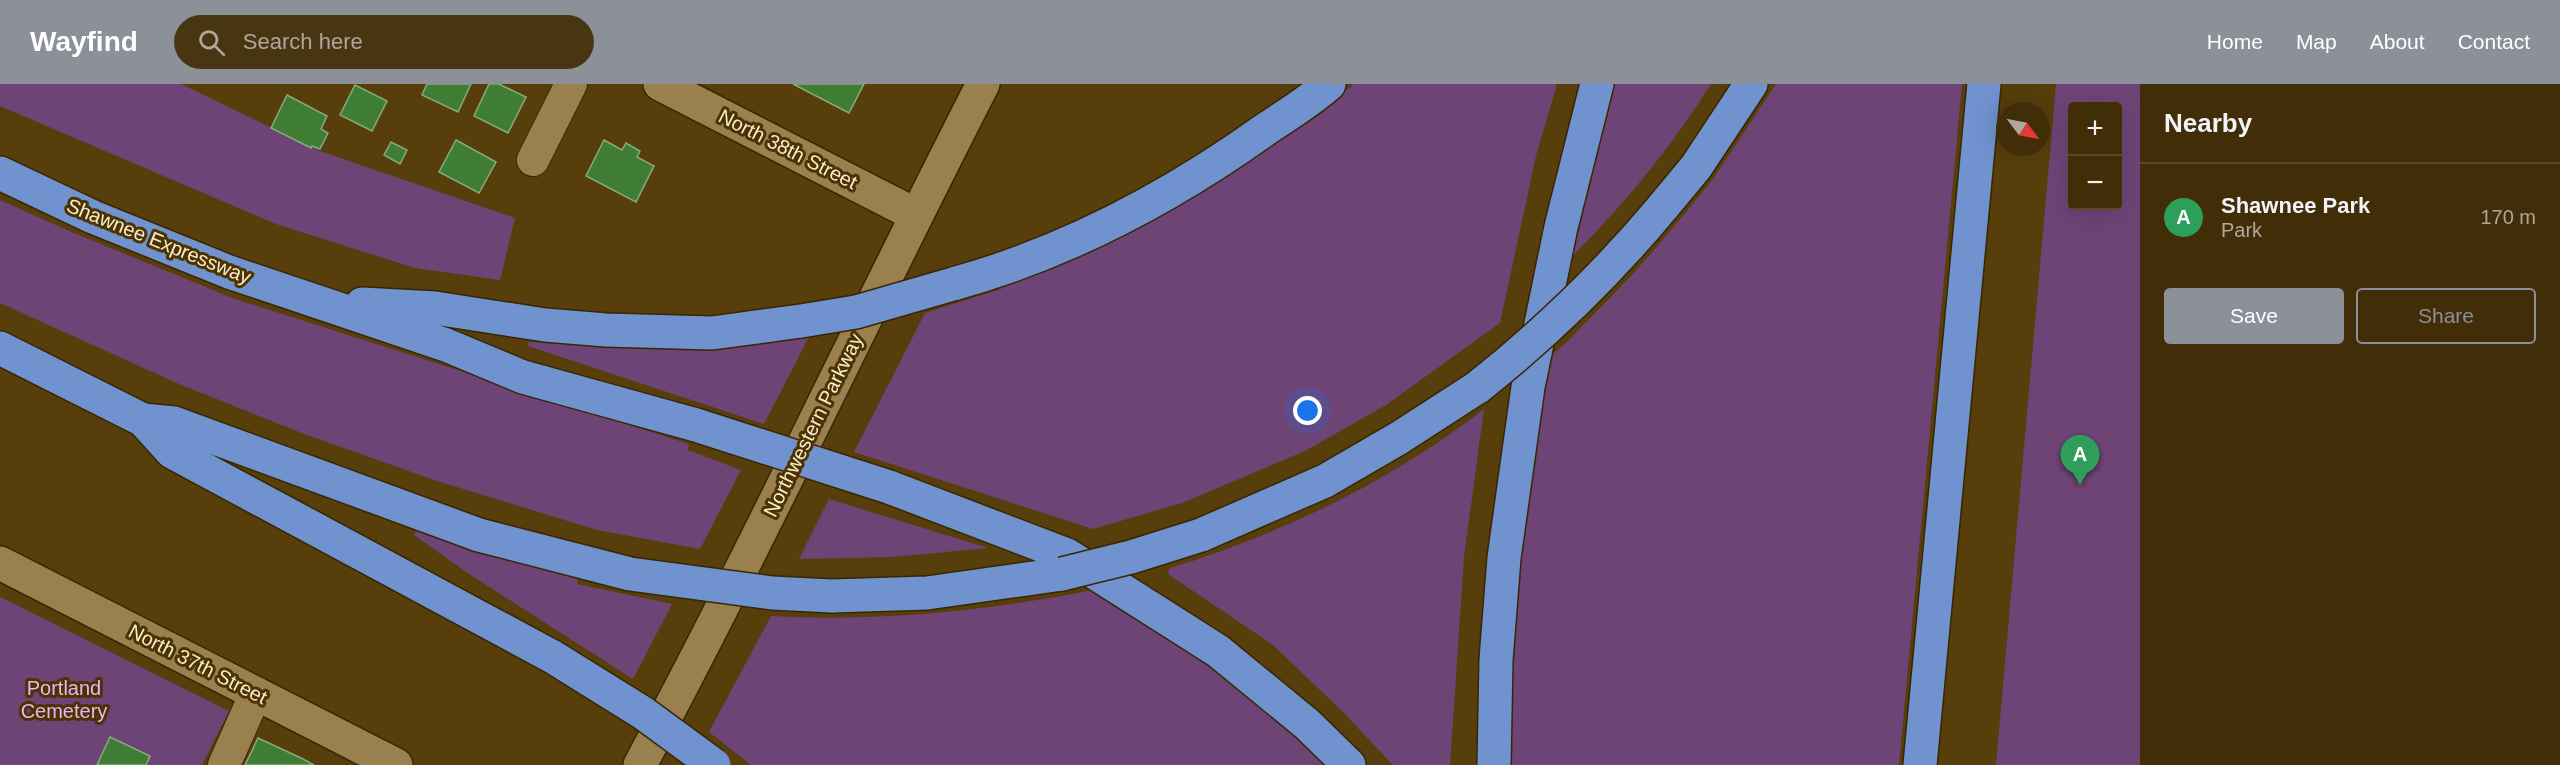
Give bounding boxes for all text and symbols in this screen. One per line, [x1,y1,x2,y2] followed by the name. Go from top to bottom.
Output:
[174,15,594,69] search box
[30,26,138,57] text: Wayfind
[195,26,228,59] icon: search
[243,29,363,54] text: Search here
[2207,30,2263,53] text: Home
[2296,30,2337,53] text: Map
[2370,30,2425,53] text: About
[2458,30,2530,53] text: Contact
[1996,102,2050,156] north arrow
[2068,102,2122,210] map controls
[2068,102,2122,156] button: +
[715,105,861,194] street label: North 38th Street
[2164,108,2252,138] text: Nearby
[2068,156,2122,210] button: −
[2221,193,2370,218] text: Shawnee Park
[64,194,254,288] street label: Shawnee Expressway
[2176,206,2191,228] text: A
[2480,206,2536,228] text: 170 m
[2221,219,2262,241] text: Park
[2164,288,2344,344] button: Save
[2356,288,2536,344] button: Share
[759,330,867,520] street label: Northwestern Parkway
[1293,396,1322,425] your location
[2060,436,2100,485] pin: A
[125,620,271,709] street label: North 37th Street
[21,677,107,722] park label: Portland Cemetery

